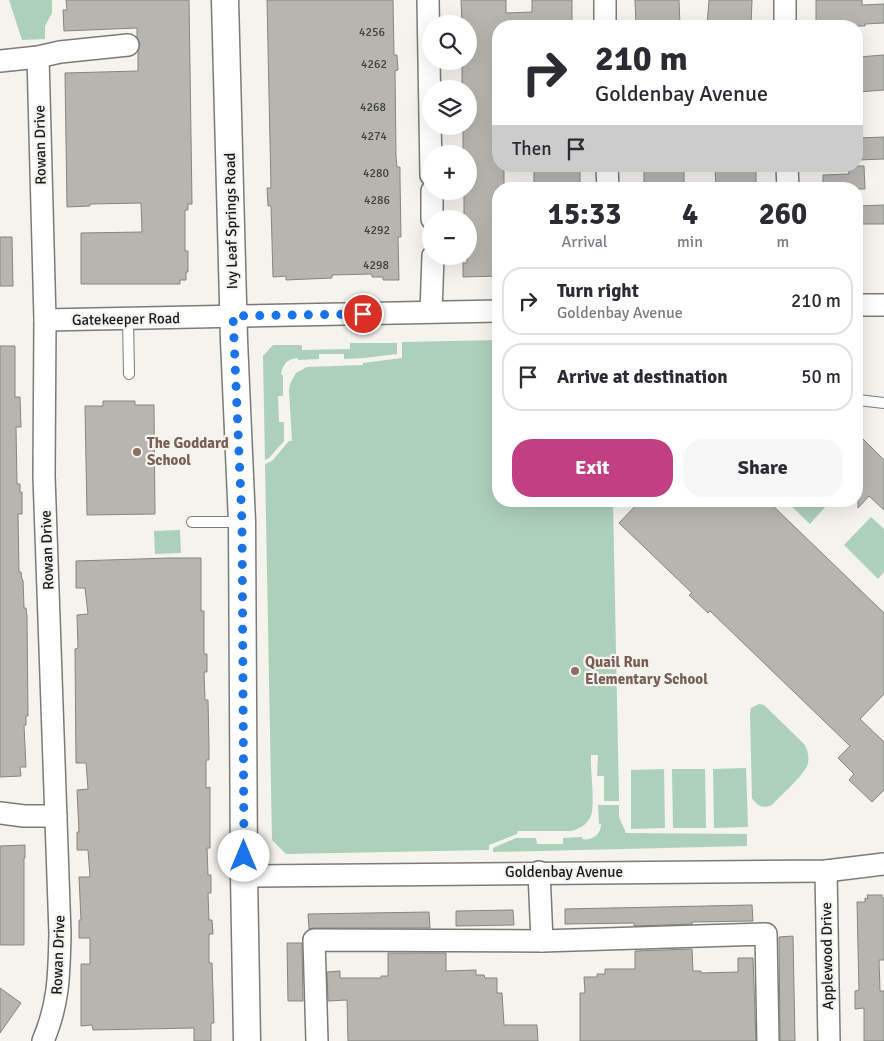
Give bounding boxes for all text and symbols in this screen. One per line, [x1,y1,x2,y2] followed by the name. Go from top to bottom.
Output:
[422,15,477,265] map controls
[422,15,477,70] button: search
[359,25,385,40] house number: 4256
[595,37,688,80] text: 210 m
[512,40,577,105] icon: right
[361,57,387,72] house number: 4262
[422,80,477,135] button: layers
[595,80,768,107] text: Goldenbay Avenue
[360,100,386,115] house number: 4268
[30,105,50,185] street label: Rowan Drive
[361,129,387,144] house number: 4274
[562,135,590,163] icon: arrive
[512,137,552,161] text: Then
[422,145,477,200] button: +
[221,153,241,289] street label: Ivy Leaf Springs Road
[363,166,389,181] house number: 4280
[364,193,390,208] house number: 4286
[548,196,621,233] text: 15:33
[682,196,698,233] text: 4
[759,196,807,233] text: 260
[422,210,477,265] button: −
[364,223,390,238] house number: 4292
[561,232,608,252] text: Arrival
[677,232,703,252] text: min
[777,232,789,252] text: m
[363,258,389,273] house number: 4298
[557,279,639,303] text: Turn right
[514,287,542,315] icon: right
[791,289,841,313] text: 210 m
[342,293,384,335] pin
[349,300,377,328] icon: arrive
[557,303,683,323] text: Goldenbay Avenue
[72,309,180,329] street label: Gatekeeper Road
[514,363,542,391] icon: arrive
[557,365,728,389] text: Arrive at destination
[801,365,841,389] text: 50 m
[147,434,229,469] place label: The Goddard School
[512,439,673,497] button: Exit
[683,439,843,497] button: Share
[131,446,143,458] marker: The Goddard School
[37,510,57,590] street label: Rowan Drive
[585,653,708,688] place label: Quail Run Elementary School
[569,665,581,677] marker: Quail Run Elementary School
[217,829,269,881] position arrow
[505,863,623,881] street label: Goldenbay Avenue
[817,902,837,1010] street label: Applewood Drive
[48,915,68,995] street label: Rowan Drive

